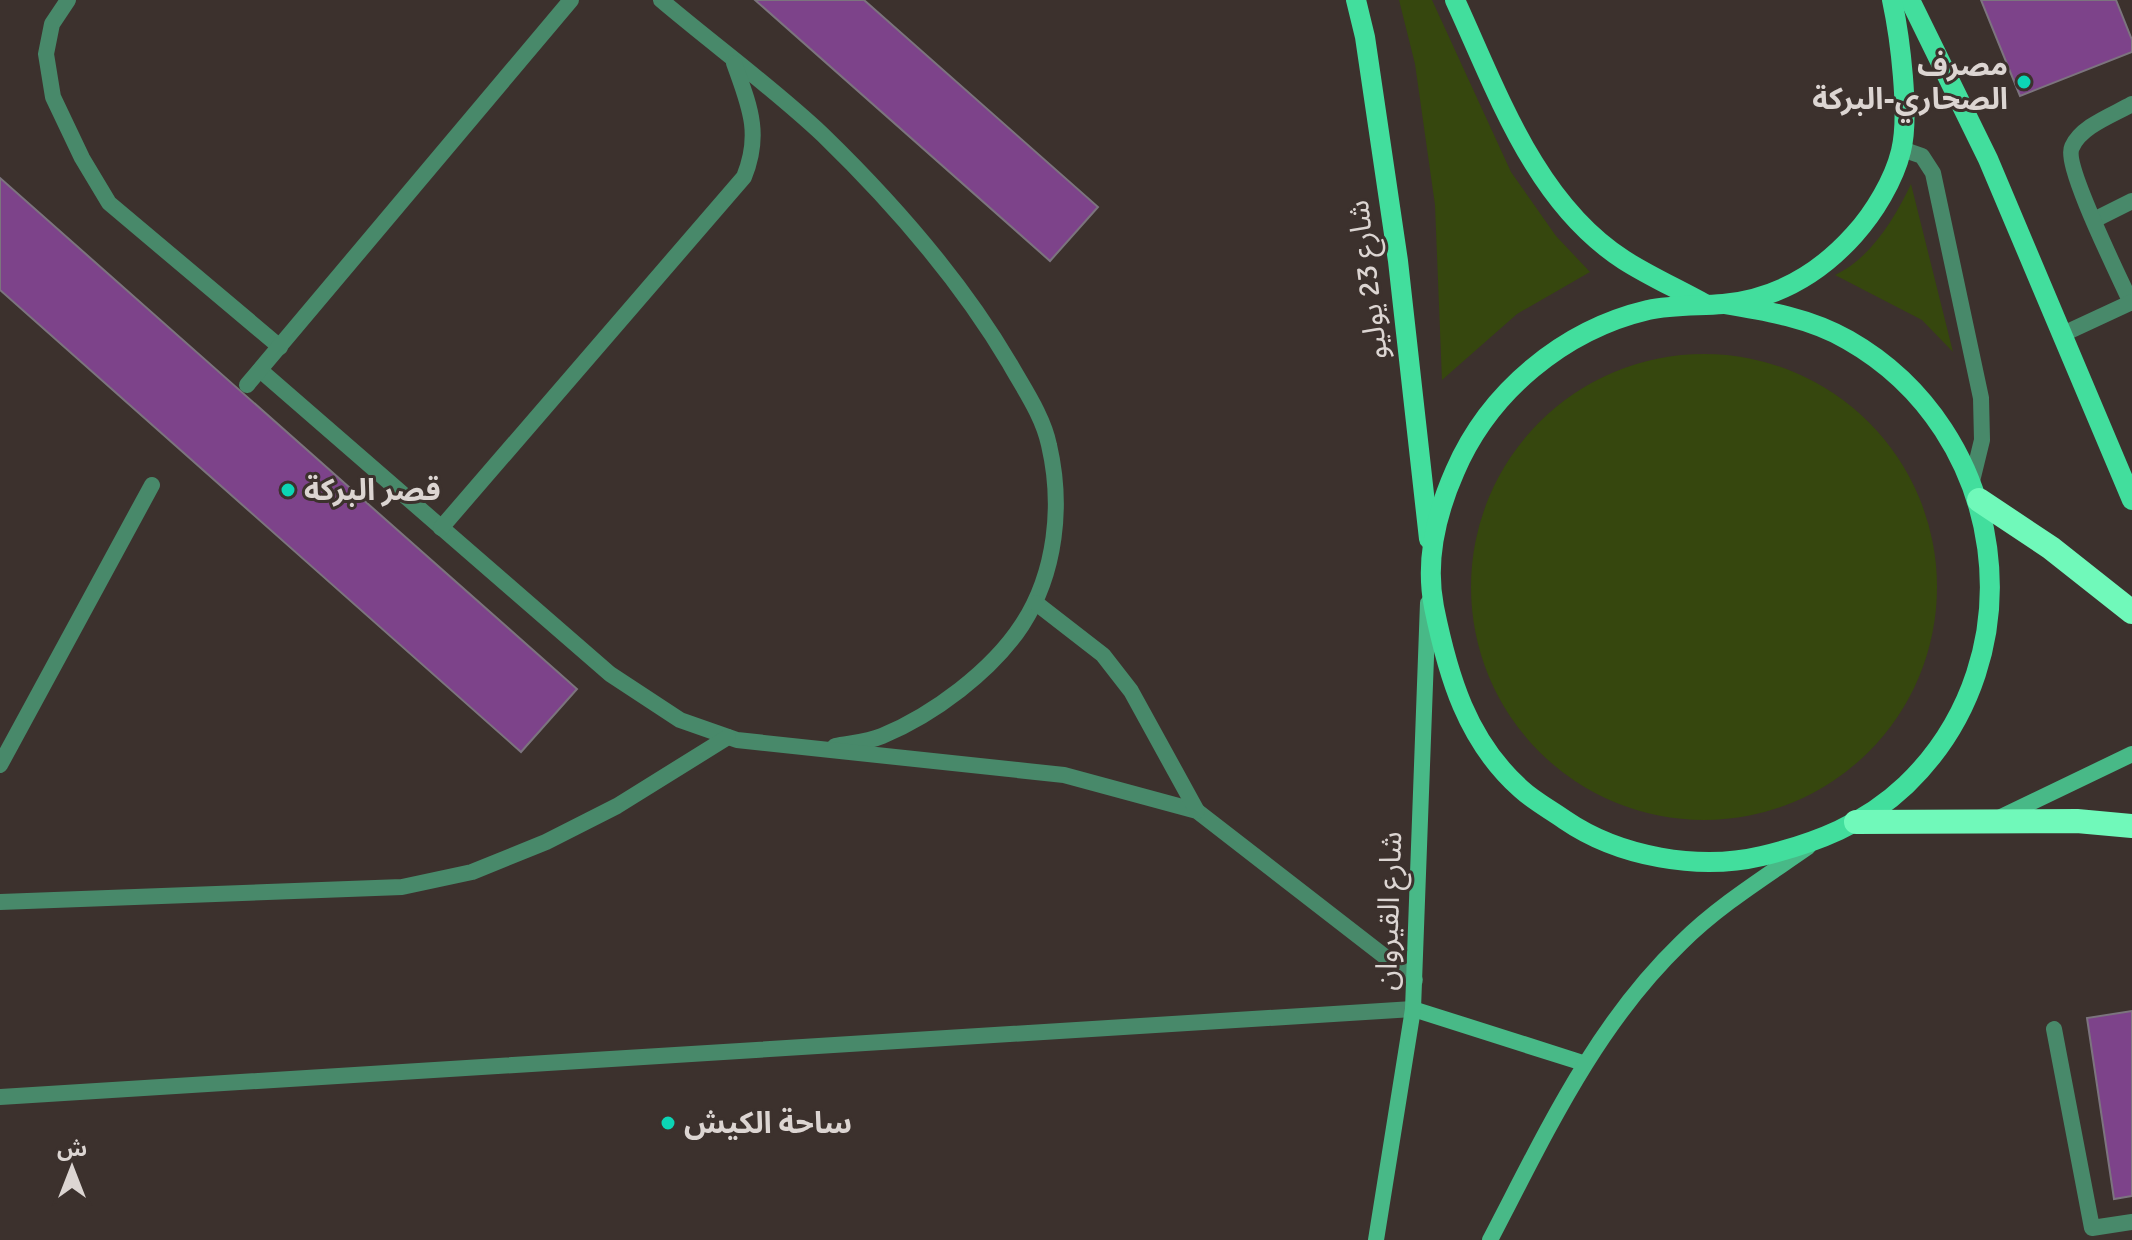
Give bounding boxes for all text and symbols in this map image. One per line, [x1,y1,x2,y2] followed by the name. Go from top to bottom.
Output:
[1812,47,2008,122] place label: مصرف الصحاري-البركة
[2015,73,2033,91] marker: مصرف الصحاري-البركة
[1340,198,1399,362] street label: شارع 23 يوليو
[304,472,441,509] place label: قصر البركة
[279,481,297,499] marker: قصر البركة
[1368,831,1413,991] street label: شارع القيروان
[684,1105,852,1142] place label: ساحة الكيش
[659,1114,677,1132] marker: ساحة الكيش
[32,1128,112,1208] north arrow
[57,1135,87,1162] text: ش

